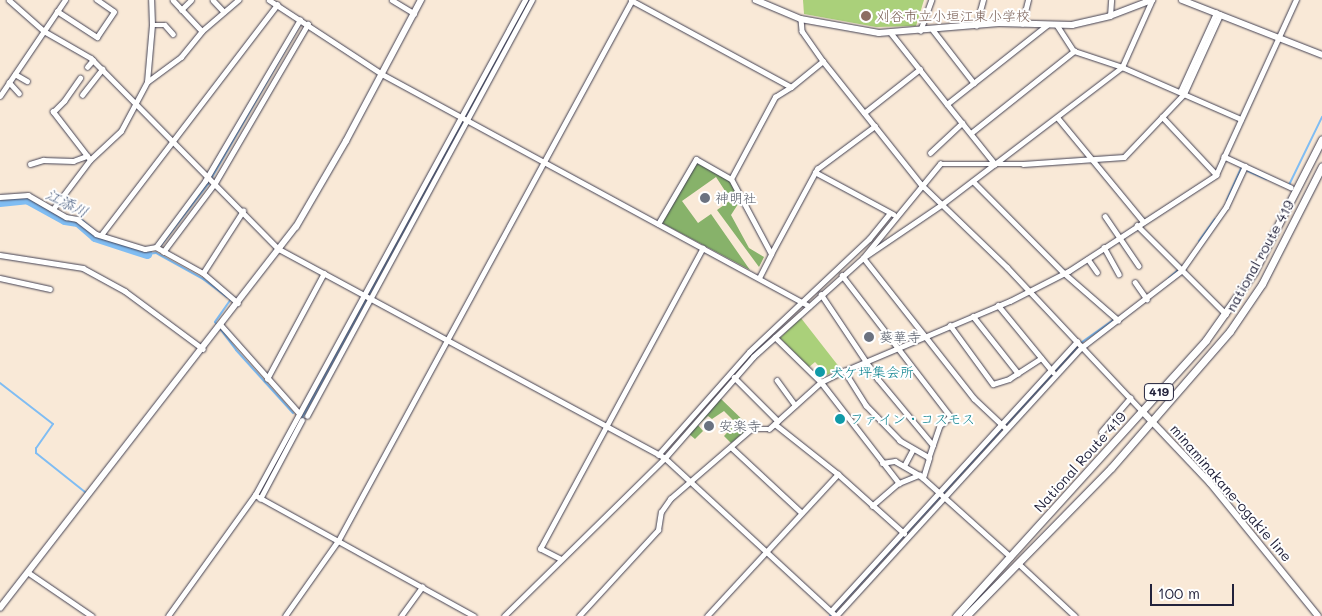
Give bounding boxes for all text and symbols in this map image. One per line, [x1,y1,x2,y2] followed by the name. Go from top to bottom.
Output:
[876,8,1030,24] place label: 刈谷市立小垣江東小学校
[860,10,872,22] marker: 刈谷市立小垣江東小学校
[43,185,91,221] water label: 江添川
[715,190,757,206] place label: 神明社
[699,192,711,204] marker: 神明社
[1222,197,1298,315] street label: national route 419
[879,329,921,345] place label: 葵華寺
[863,331,875,343] marker: 葵華寺
[830,364,914,380] place label: 犬ケ坪集会所
[814,366,826,378] marker: 犬ケ坪集会所
[1143,382,1175,402] road number: 419
[1031,408,1129,516] street label: National Route 419
[850,411,976,427] place label: ファイン・コスモス
[834,413,846,425] marker: ファイン・コスモス
[719,418,761,434] place label: 安楽寺
[703,420,715,432] marker: 安楽寺
[1167,421,1295,565] street label: minaminakane-ogakie line
[1152,574,1236,606] scale bar
[1158,583,1200,603] text: 100 m

